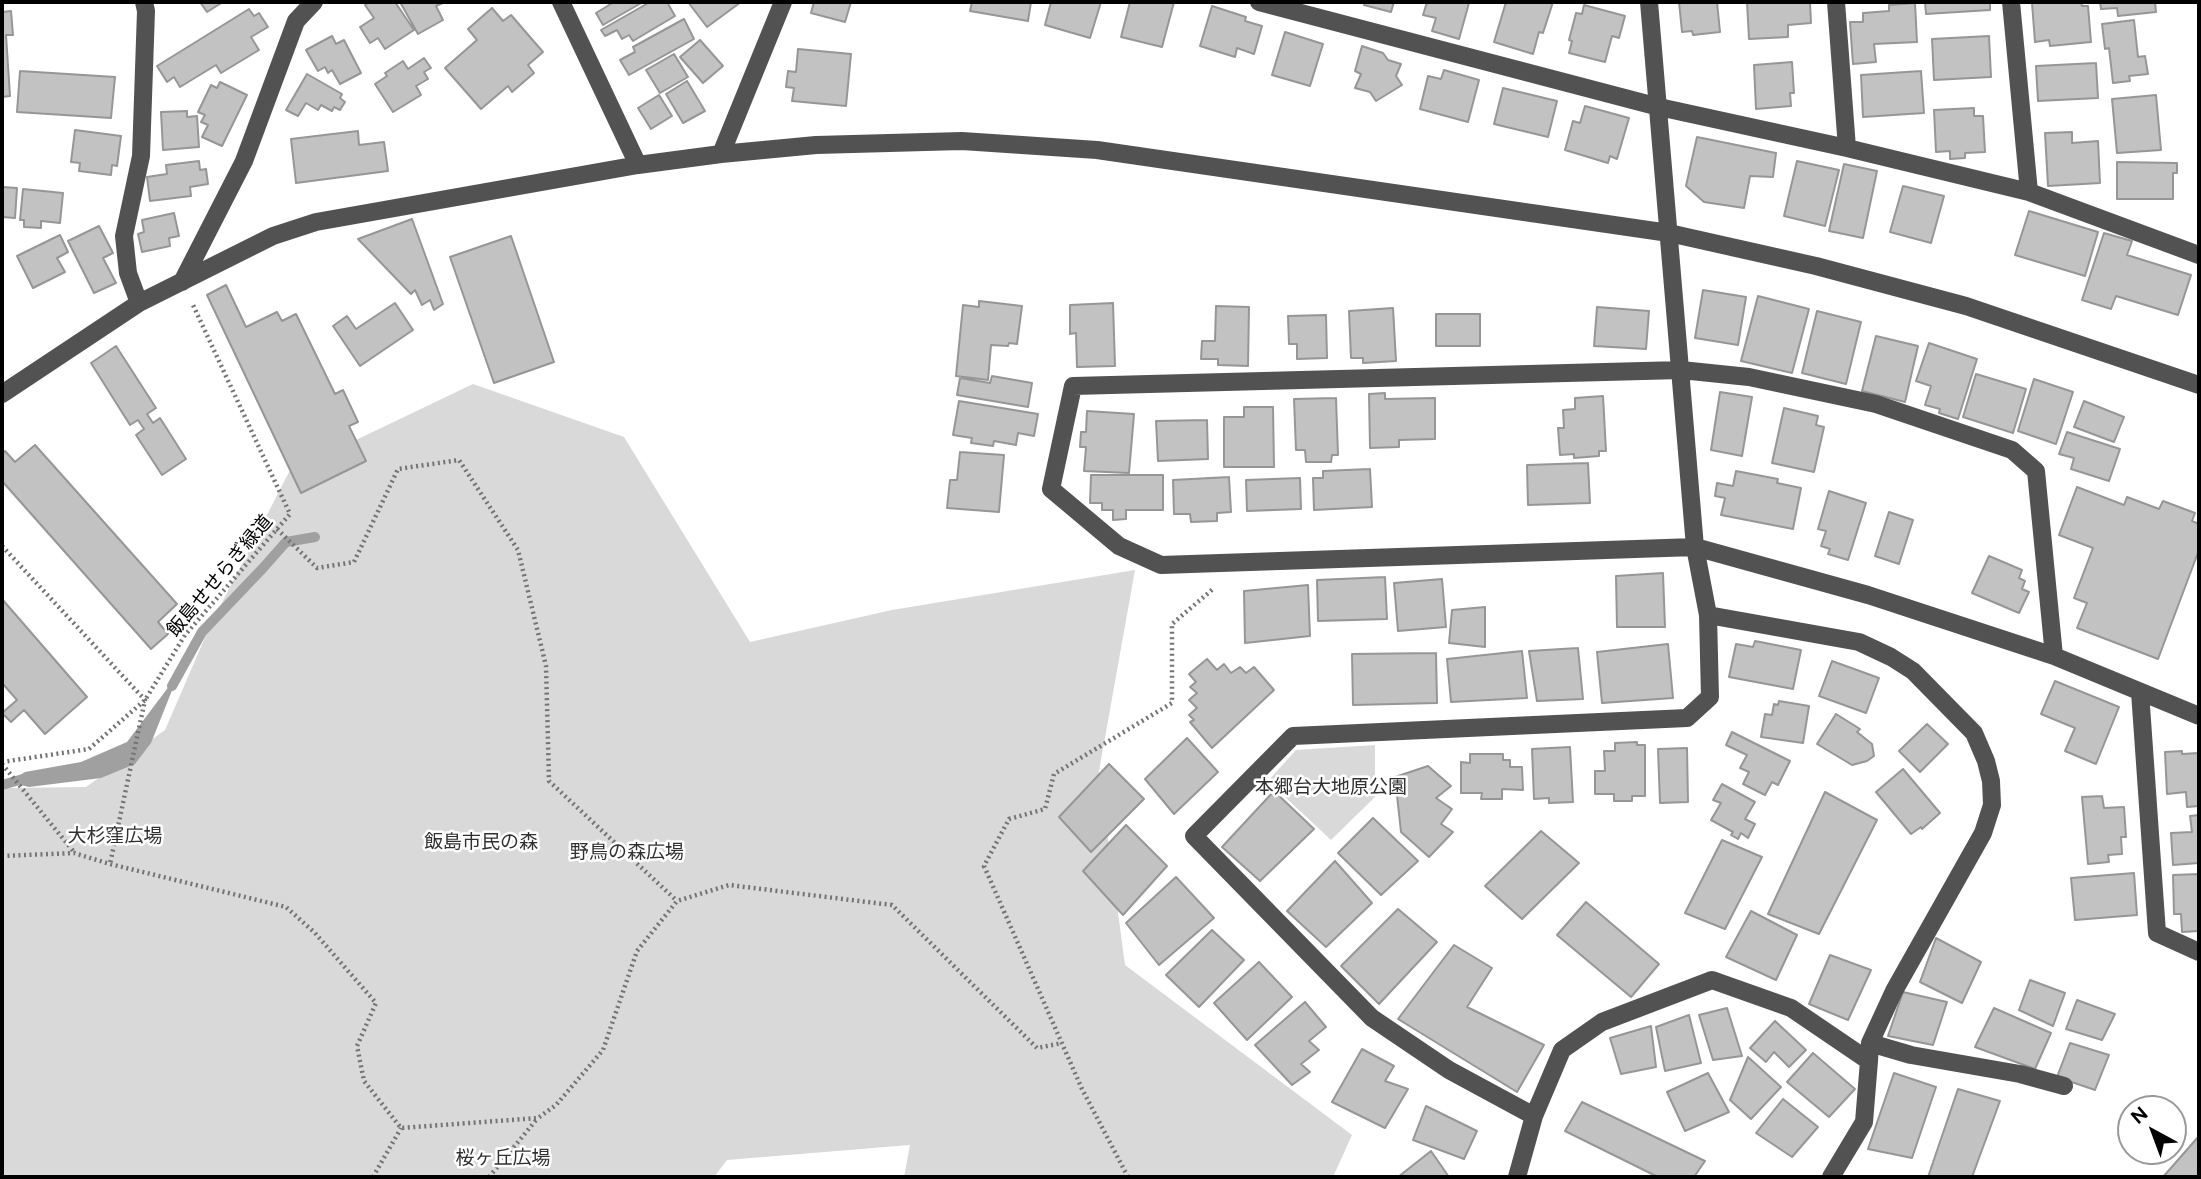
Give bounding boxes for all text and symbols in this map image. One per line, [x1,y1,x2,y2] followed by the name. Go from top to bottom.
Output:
[162,510,278,642] street label: 飯島せせらぎ緑道
[1255,776,1407,798] park label: 本郷台大地原公園
[68,825,162,847] park label: 大杉窪広場
[424,831,538,853] park label: 飯島市民の森
[570,841,684,863] park label: 野鳥の森広場
[2117,1095,2187,1165] north arrow
[2126,1102,2152,1129] text: N
[456,1147,550,1169] park label: 桜ヶ丘広場

